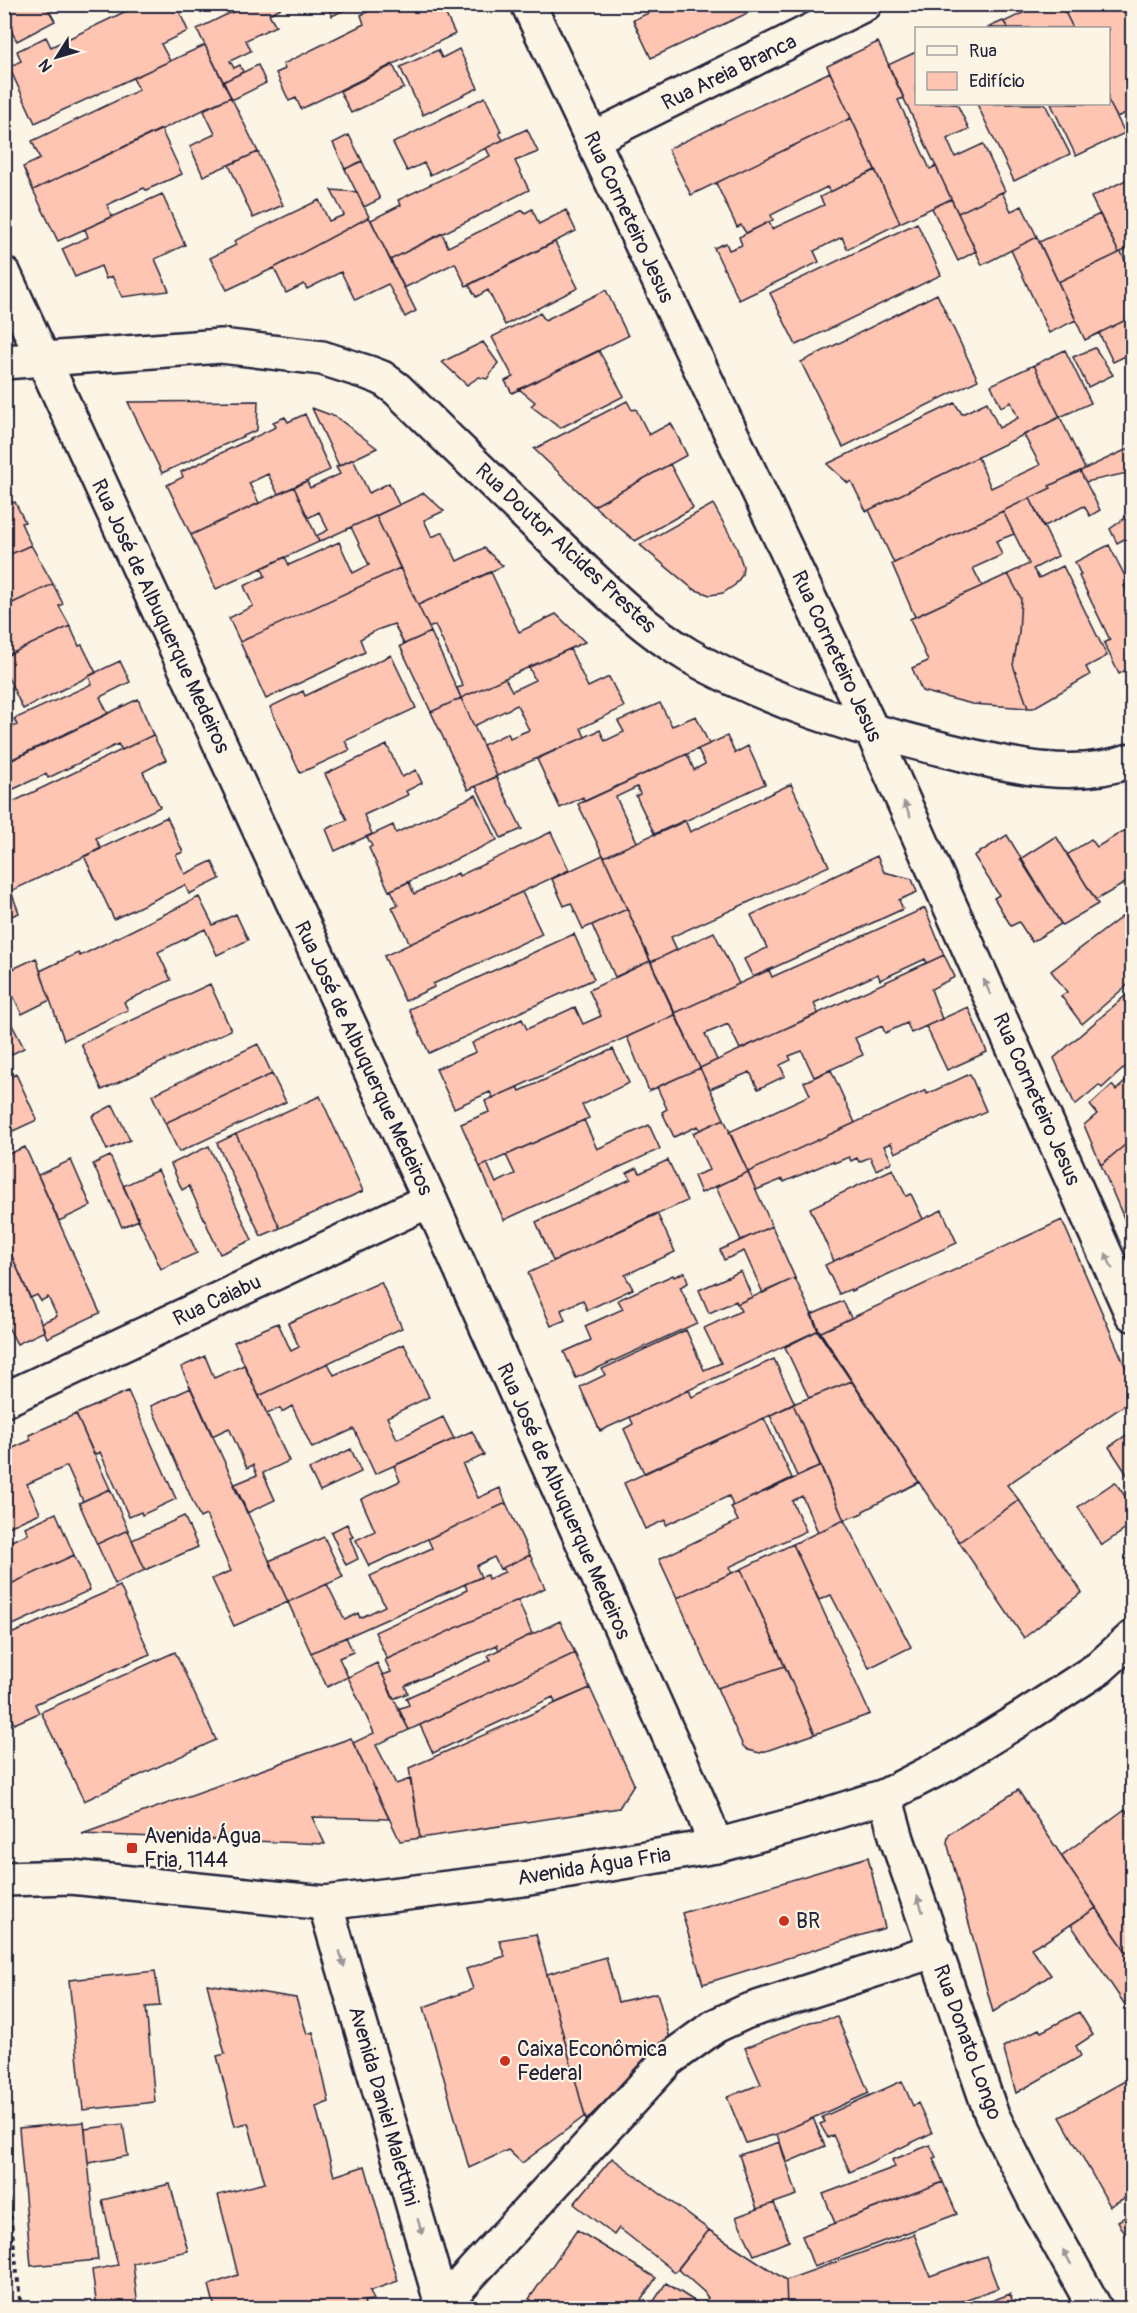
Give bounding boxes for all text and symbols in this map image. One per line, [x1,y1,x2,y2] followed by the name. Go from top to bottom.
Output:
[27,27,87,87] north arrow
[915,27,1110,105] legend
[657,28,801,117] street label: Rua Areia Branca
[969,40,997,63] text: Rua
[34,55,57,76] text: N
[969,70,1025,93] text: Edifício
[577,127,680,308] street label: Rua Corneteiro Jesus
[469,457,662,640] street label: Rua Doutor Alcides Prestes
[85,475,236,758] street label: Rua José de Albuquerque Medeiros
[785,566,888,747] street label: Rua Corneteiro Jesus
[903,800,912,817] one-way arrow
[288,917,439,1200] street label: Rua José de Albuquerque Medeiros
[982,978,991,995] one-way arrow
[986,1009,1087,1190] street label: Rua Corneteiro Jesus
[1104,1252,1113,1269] one-way arrow
[169,1268,266,1333] street label: Rua Caiabu
[490,1359,637,1644] street label: Rua José de Albuquerque Medeiros
[144,1823,261,1874] place label: Avenida Água Fria, 1144
[125,1841,139,1855] marker: Avenida Água Fria, 1144
[515,1841,673,1892] street label: Avenida Água Fria
[914,1894,924,1912] one-way arrow
[796,1908,820,1935] place label: BR
[777,1914,791,1928] marker: BR
[338,1950,347,1968] one-way arrow
[927,1961,1008,2123] street label: Rua Donato Longo
[342,2003,425,2209] street label: Avenida Daniel Malettini
[517,2036,667,2087] place label: Caixa Econômica Federal
[498,2054,512,2068] marker: Caixa Econômica Federal
[416,2218,425,2236] one-way arrow
[1062,2248,1072,2265] one-way arrow

